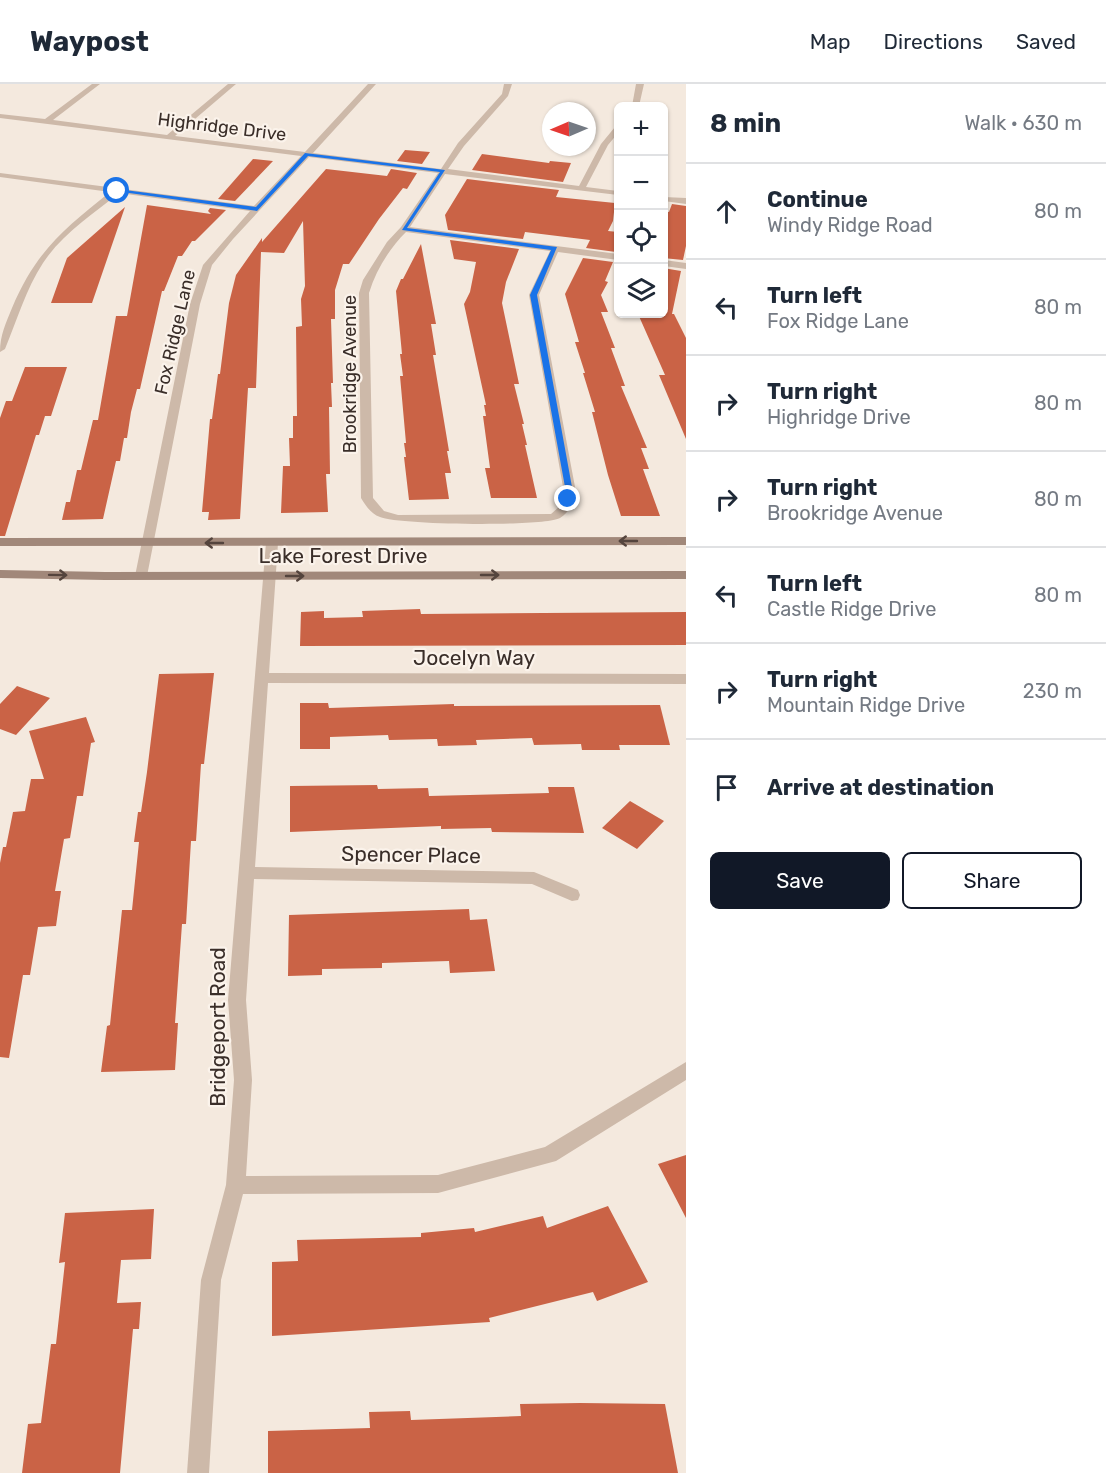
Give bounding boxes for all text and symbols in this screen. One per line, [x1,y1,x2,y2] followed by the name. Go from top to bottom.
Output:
[30,25,149,58] text: Waypost
[810,29,851,54] text: Map
[884,29,983,54] text: Directions
[1016,29,1076,54] text: Saved
[542,102,596,156] north arrow
[614,102,668,318] map controls
[614,102,668,156] button: +
[156,108,288,146] street label: Highridge Drive
[710,108,781,139] text: 8 min
[965,111,1082,135] text: Walk · 630 m
[614,156,668,210] button: −
[103,177,129,203] route start
[767,186,868,213] text: Continue
[710,195,743,228] icon: ahead
[1034,199,1082,223] text: 80 m
[614,210,668,264] button: locate
[767,213,933,237] text: Windy Ridge Road
[614,264,668,318] button: layers
[150,267,200,397] street label: Fox Ridge Lane
[767,282,862,309] text: Turn left
[710,291,743,324] icon: left
[339,295,361,453] street label: Brookridge Avenue
[1034,295,1082,319] text: 80 m
[767,309,909,333] text: Fox Ridge Lane
[767,378,877,405] text: Turn right
[710,387,743,420] icon: right
[1034,391,1082,415] text: 80 m
[767,405,911,429] text: Highridge Drive
[767,474,877,501] text: Turn right
[710,483,743,516] icon: right
[554,485,580,511] route end
[1034,487,1082,511] text: 80 m
[767,501,943,525] text: Brookridge Avenue
[618,535,638,547] one-way arrow
[204,537,224,549] one-way arrow
[259,543,427,568] street label: Lake Forest Drive
[480,569,500,581] one-way arrow
[48,570,68,581] one-way arrow
[285,570,305,582] one-way arrow
[767,570,862,597] text: Turn left
[710,579,743,612] icon: left
[1034,583,1082,607] text: 80 m
[767,597,936,621] text: Castle Ridge Drive
[413,645,536,670] street label: Jocelyn Way
[767,666,877,693] text: Turn right
[710,675,743,708] icon: right
[1023,679,1082,703] text: 230 m
[767,693,965,717] text: Mountain Ridge Drive
[710,771,743,804] icon: arrive
[767,774,994,801] text: Arrive at destination
[341,841,481,868] street label: Spencer Place
[710,852,890,909] button: Save
[902,852,1082,909] button: Share
[205,947,230,1107] street label: Bridgeport Road

